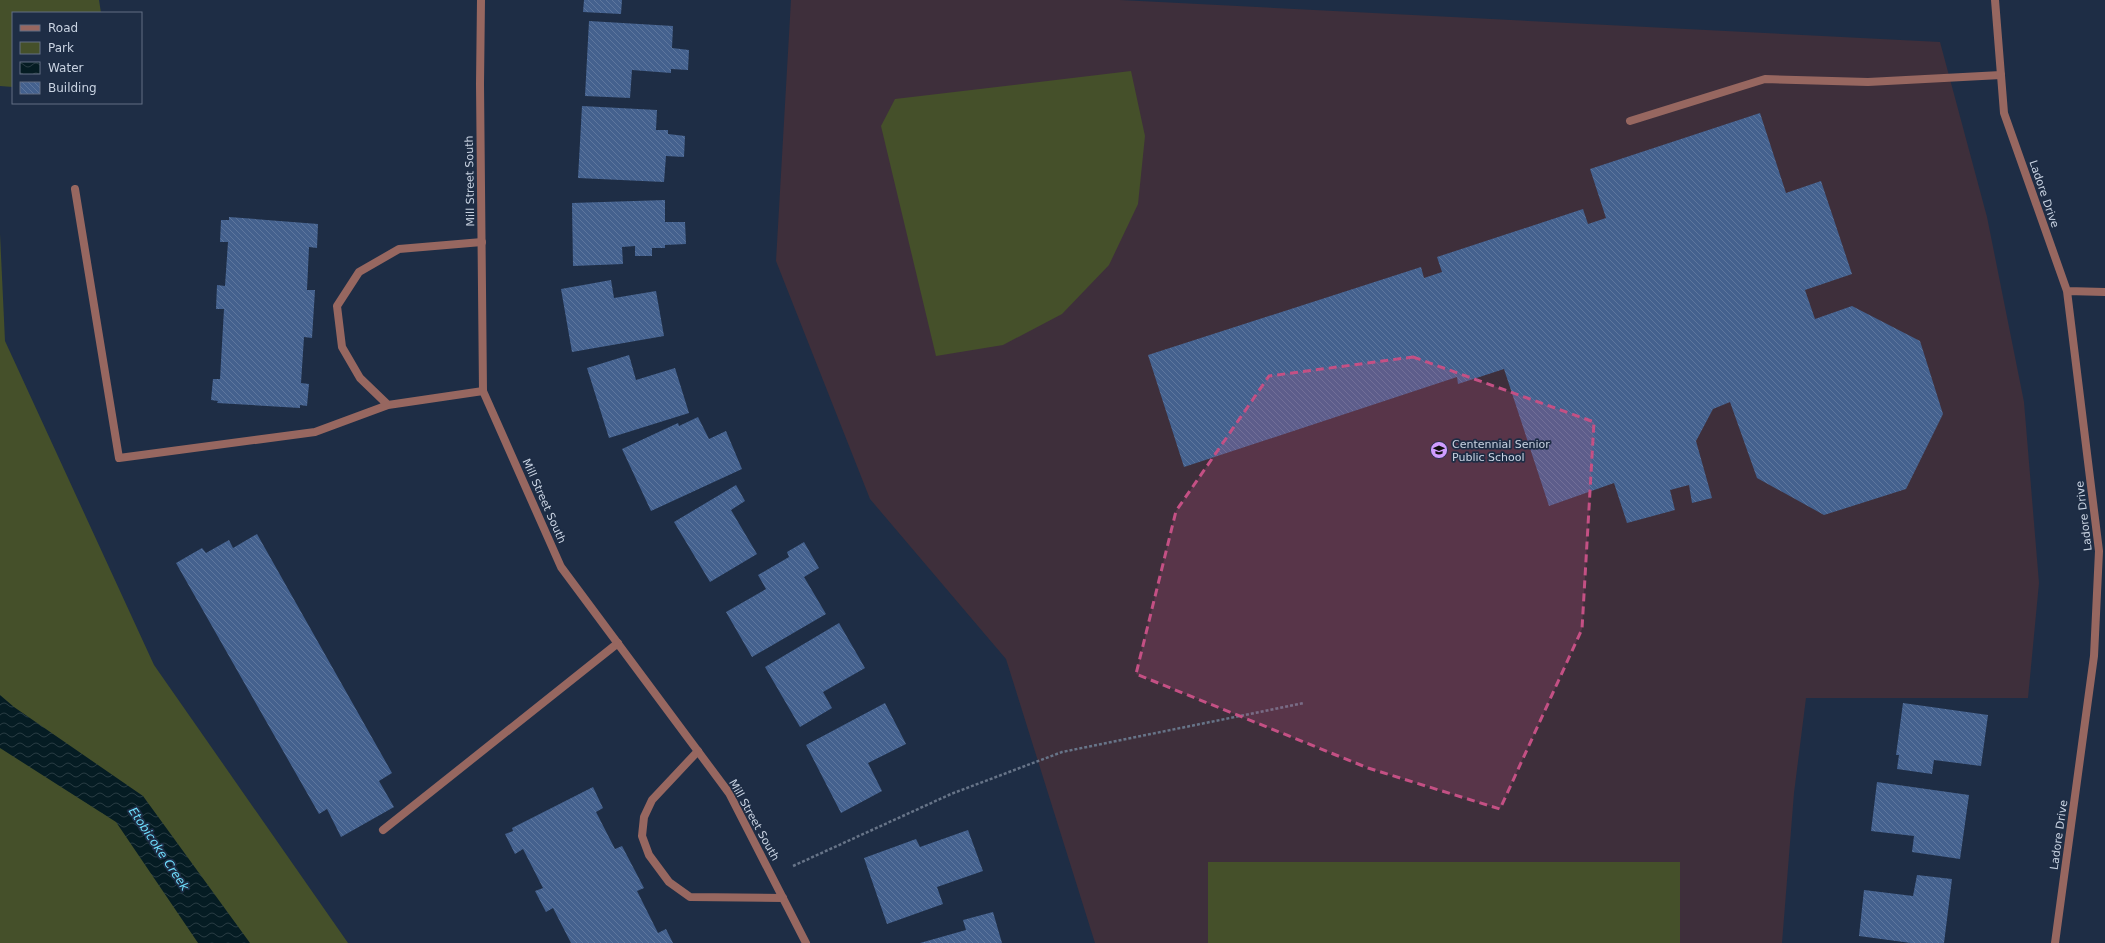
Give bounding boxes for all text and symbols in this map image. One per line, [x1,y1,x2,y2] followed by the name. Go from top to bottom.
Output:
[12,12,142,104] legend
[48,21,78,35] text: Road
[48,41,74,55] text: Park
[48,61,84,75] text: Water
[48,81,97,95] text: Building
[463,135,477,227] street label: Mill Street South
[2026,159,2062,230] street label: Ladore Drive
[1452,438,1550,464] place label: Centennial Senior Public School
[1429,440,1449,460] school or university icon: Centennial Senior Public School
[520,457,568,545] street label: Mill Street South
[2073,480,2095,552] street label: Ladore Drive
[726,777,782,863] street label: Mill Street South
[2048,799,2070,871] street label: Ladore Drive
[126,805,193,894] water label: Etobicoke Creek

